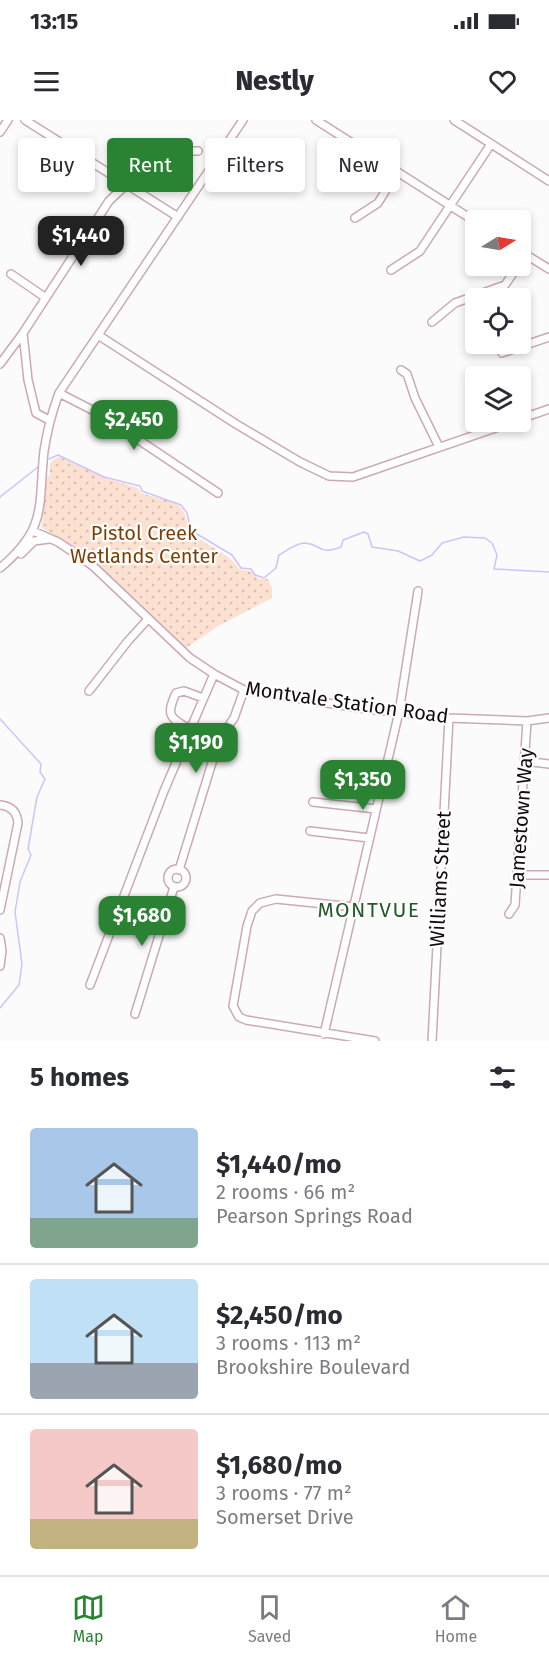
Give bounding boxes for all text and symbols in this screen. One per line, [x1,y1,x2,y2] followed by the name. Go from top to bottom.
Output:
[30,8,78,35] text: 13:15
[30,65,63,98] icon: menu
[235,65,314,97] text: Nestly
[486,65,519,98] icon: heart
[18,138,95,192] chip: Buy
[107,138,193,192] chip: Rent
[205,138,305,192] chip: Filters
[317,138,400,192] chip: New
[465,210,531,276] north arrow
[465,210,531,432] map controls
[32,216,130,267] pin: $1,440
[52,223,110,247] text: $1,440
[465,288,531,354] button: locate
[465,366,531,432] button: layers
[85,400,183,451] pin: $2,450
[105,407,164,431] text: $2,450
[70,521,218,568] park label: Pistol Creek Wetlands Center
[244,676,450,728] street label: Montvale Station Road
[147,723,245,774] pin: $1,190
[169,730,223,754] text: $1,190
[504,747,538,889] street label: Jamestown Way
[314,760,412,811] pin: $1,350
[334,767,392,791] text: $1,350
[424,809,456,948] street label: Williams Street
[93,896,191,947] pin: $1,680
[317,897,421,923] district label: MONTVUE
[113,903,171,927] text: $1,680
[486,1061,519,1094] icon: filters
[30,1062,129,1093] text: 5 homes
[216,1149,342,1180] text: $1,440/mo
[78,1152,150,1224] icon: home
[216,1180,355,1204] text: 2 rooms · 66 m²
[216,1204,413,1228] text: Pearson Springs Road
[216,1300,343,1331] text: $2,450/mo
[78,1303,150,1375] icon: home
[216,1331,361,1355] text: 3 rooms · 113 m²
[216,1355,410,1379] text: Brookshire Boulevard
[216,1450,342,1481] text: $1,680/mo
[78,1453,150,1525] icon: home
[216,1481,352,1505] text: 3 rooms · 77 m²
[216,1505,354,1529] text: Somerset Drive
[72,1591,105,1646] tab: Map
[248,1591,291,1646] tab: Saved
[435,1591,477,1646] tab: Home

